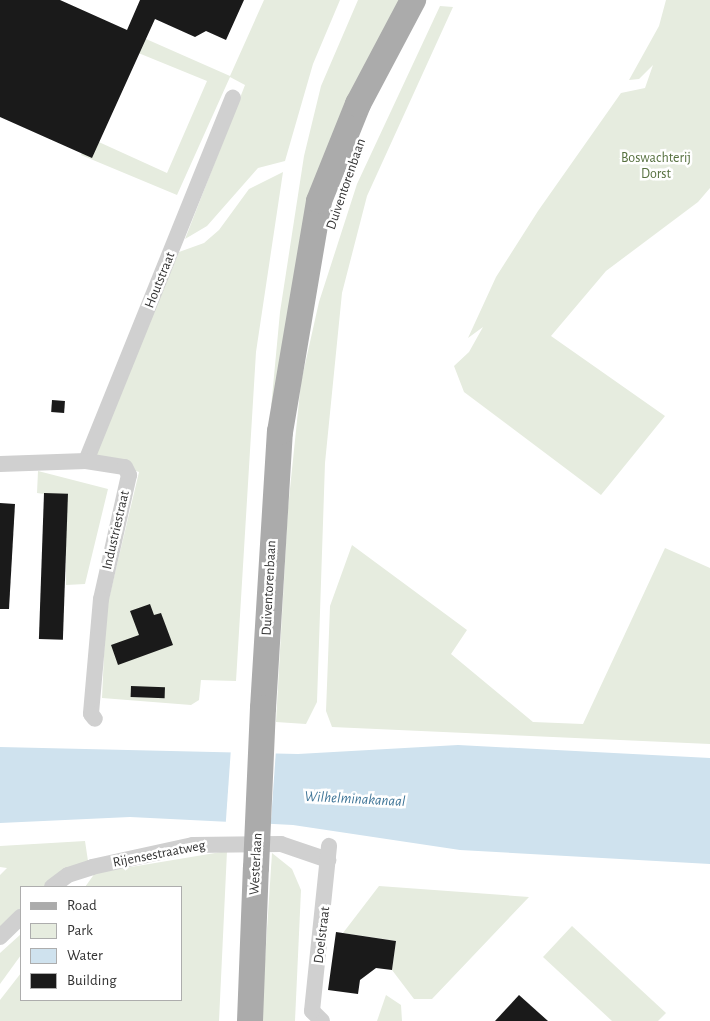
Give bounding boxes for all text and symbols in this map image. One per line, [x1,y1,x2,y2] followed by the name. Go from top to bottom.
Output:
[323,136,369,232] street label: Duiventorenbaan
[621,150,691,182] park label: Boswachterij Dorst
[141,249,179,311] street label: Houtstraat
[99,489,133,571] street label: Industriestraat
[258,540,280,636] street label: Duiventorenbaan
[304,787,406,811] water label: Wilhelminakanaal
[246,832,266,896] street label: Westerlaan
[111,837,207,871] street label: Rijensestraatweg
[20,886,182,1001] legend
[67,898,97,913] text: Road
[310,906,334,964] street label: Doelstraat
[67,923,93,938] text: Park
[67,948,103,963] text: Water
[67,973,117,988] text: Building

